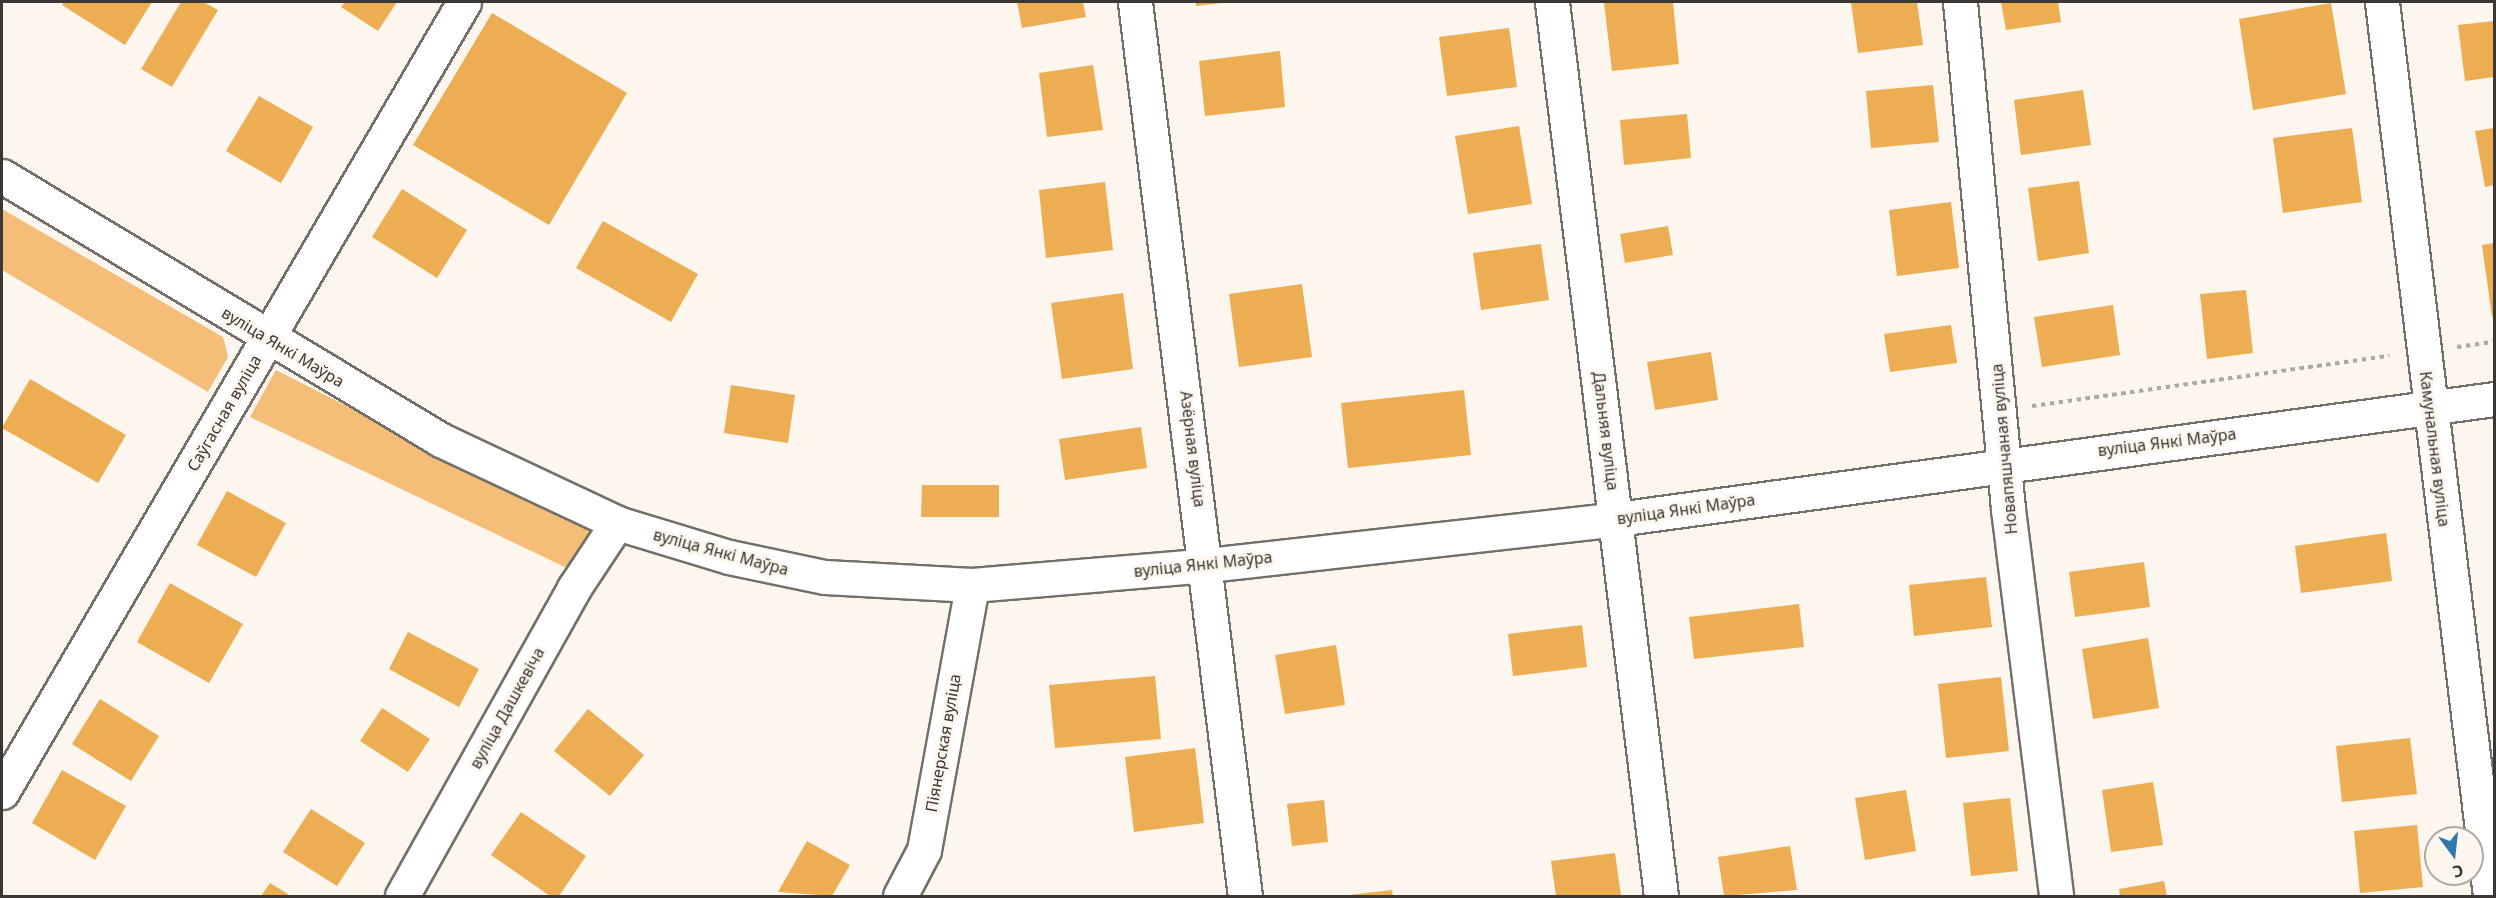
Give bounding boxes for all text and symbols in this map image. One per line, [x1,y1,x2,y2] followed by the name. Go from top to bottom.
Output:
[218,303,348,391] street label: вуліца Янкі Маўра
[183,351,265,475] street label: Саўгасная вуліца
[1987,363,2021,535] street label: Новапяшчаная вуліца
[2416,370,2454,528] street label: Камунальная вуліца
[1589,371,1623,491] street label: Дальняя вуліца
[1176,390,1210,508] street label: Азёрная вуліца
[2097,424,2237,460] street label: вуліца Янкі Маўра
[1616,490,1756,528] street label: вуліца Янкі Маўра
[651,525,791,579] street label: вуліца Янкі Маўра
[1133,547,1273,581] street label: вуліца Янкі Маўра
[466,644,548,772] street label: вуліца Дашкевіча
[921,672,965,814] street label: Піянерская вуліца
[2424,826,2484,886] north arrow
[2450,859,2466,883] text: С

